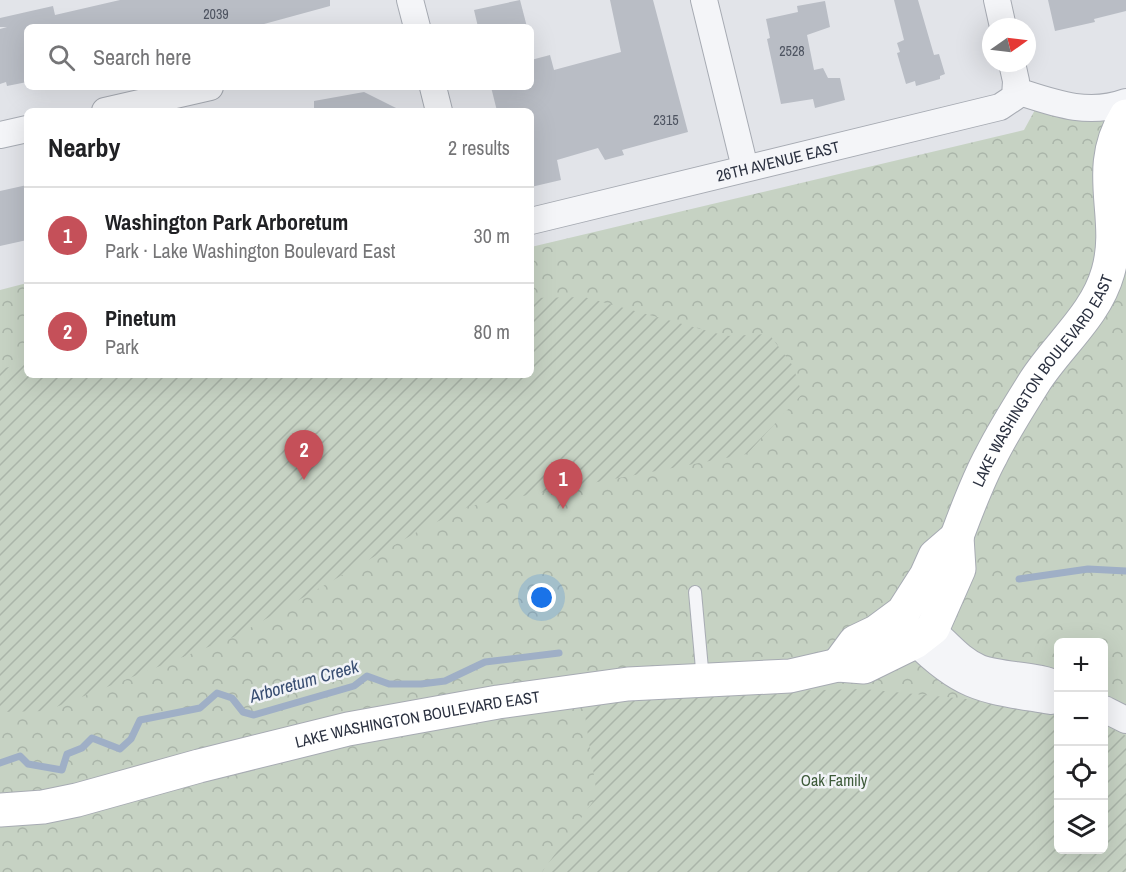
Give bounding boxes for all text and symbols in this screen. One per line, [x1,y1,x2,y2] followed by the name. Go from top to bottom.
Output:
[203,5,229,23] house number: 2039
[982,18,1036,72] north arrow
[24,24,534,90] search box
[45,41,78,74] icon: search
[93,42,191,72] text: Search here
[779,42,805,60] house number: 2528
[653,111,679,129] house number: 2315
[48,130,120,165] text: Nearby
[448,134,510,161] text: 2 results
[714,135,842,187] street label: 26TH AVENUE EAST
[105,207,348,237] text: Washington Park Arboretum
[63,222,72,249] text: 1
[474,222,510,249] text: 30 m
[105,237,395,264] text: Park · Lake Washington Boulevard East
[967,271,1118,490] street label: LAKE WASHINGTON BOULEVARD EAST
[105,303,176,333] text: Pinetum
[63,318,72,345] text: 2
[474,318,510,345] text: 80 m
[105,333,139,360] text: Park
[284,430,324,480] pin: 2
[544,460,582,509] pin: 1
[527,583,556,612] your location
[1054,638,1108,854] map controls
[1054,638,1108,692] button: +
[246,653,362,709] water label: Arboretum Creek
[293,685,541,753] street label: LAKE WASHINGTON BOULEVARD EAST
[1054,692,1108,746] button: −
[1054,746,1108,800] button: locate
[801,769,868,791] park label: Oak Family
[1054,800,1108,854] button: layers

